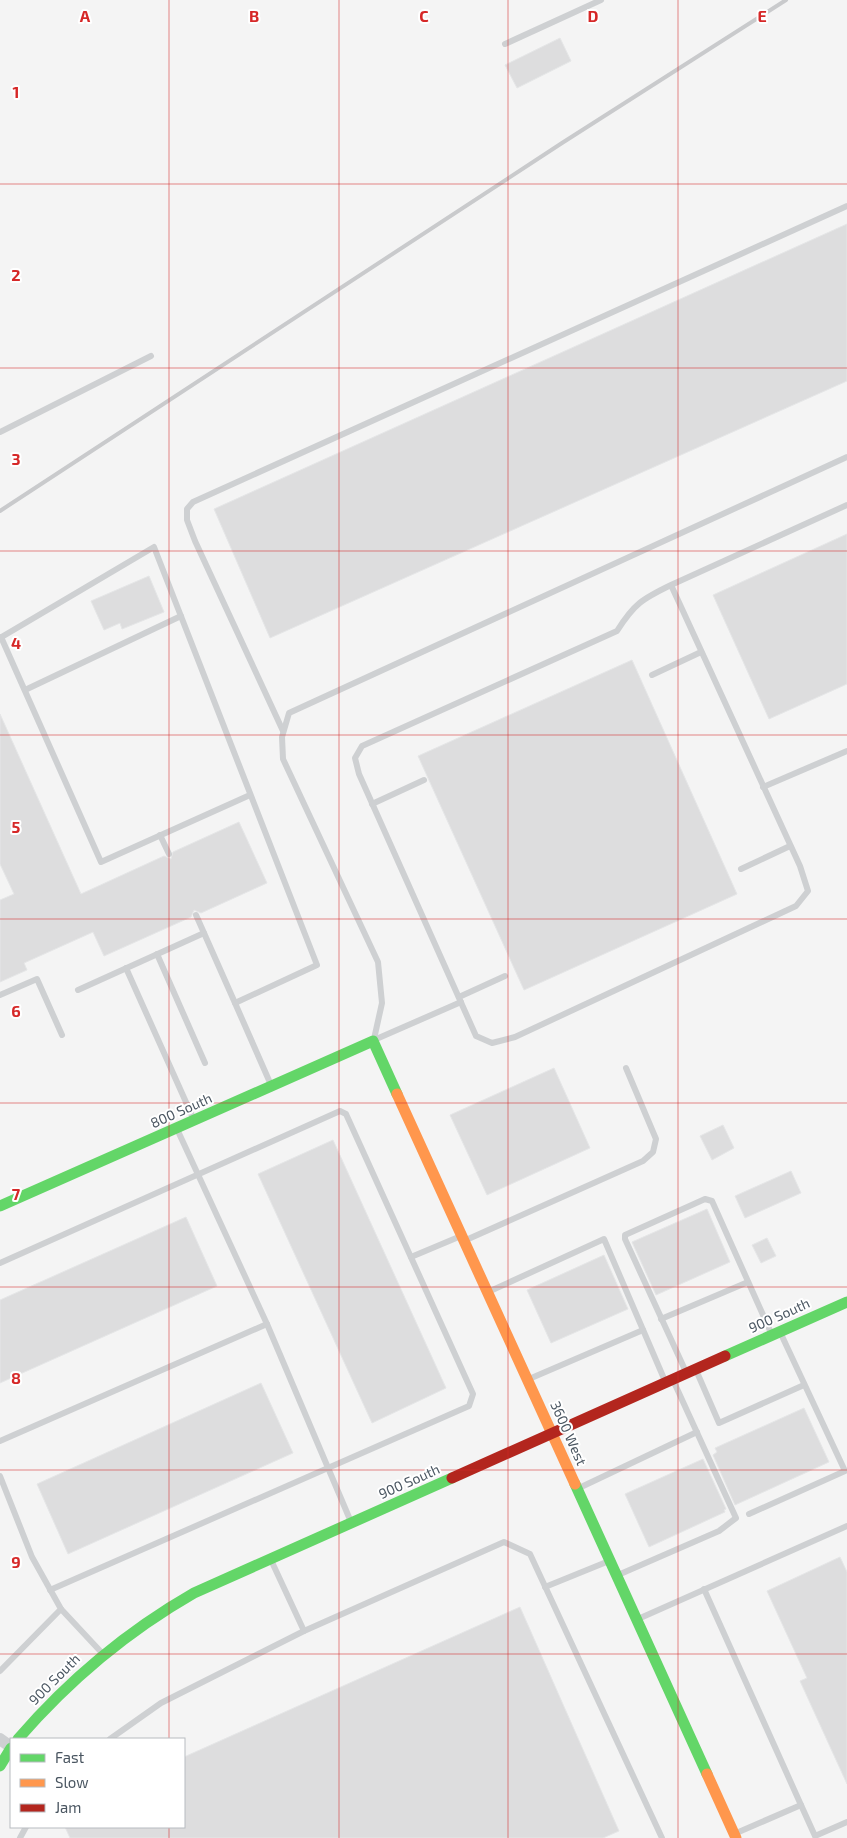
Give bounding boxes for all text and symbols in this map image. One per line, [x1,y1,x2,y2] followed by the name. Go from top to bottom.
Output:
[80,6,91,25] text: A
[249,6,259,25] text: B
[419,6,429,25] text: C
[588,6,599,25] text: D
[757,6,767,25] text: E
[13,82,19,101] text: 1
[11,265,21,284] text: 2
[11,449,21,468] text: 3
[11,633,21,652] text: 4
[12,817,21,836] text: 5
[11,1001,21,1020] text: 6
[148,1089,214,1131] street label: 800 South
[12,1184,21,1203] text: 7
[746,1294,812,1336] street label: 900 South
[11,1368,21,1387] text: 8
[547,1398,591,1468] street label: 3600 West
[376,1460,442,1502] street label: 900 South
[11,1552,21,1571] text: 9
[25,1650,83,1708] street label: 900 South
[10,1738,185,1828] legend
[55,1748,85,1766] text: Fast
[55,1773,89,1791] text: Slow
[55,1798,81,1816] text: Jam

